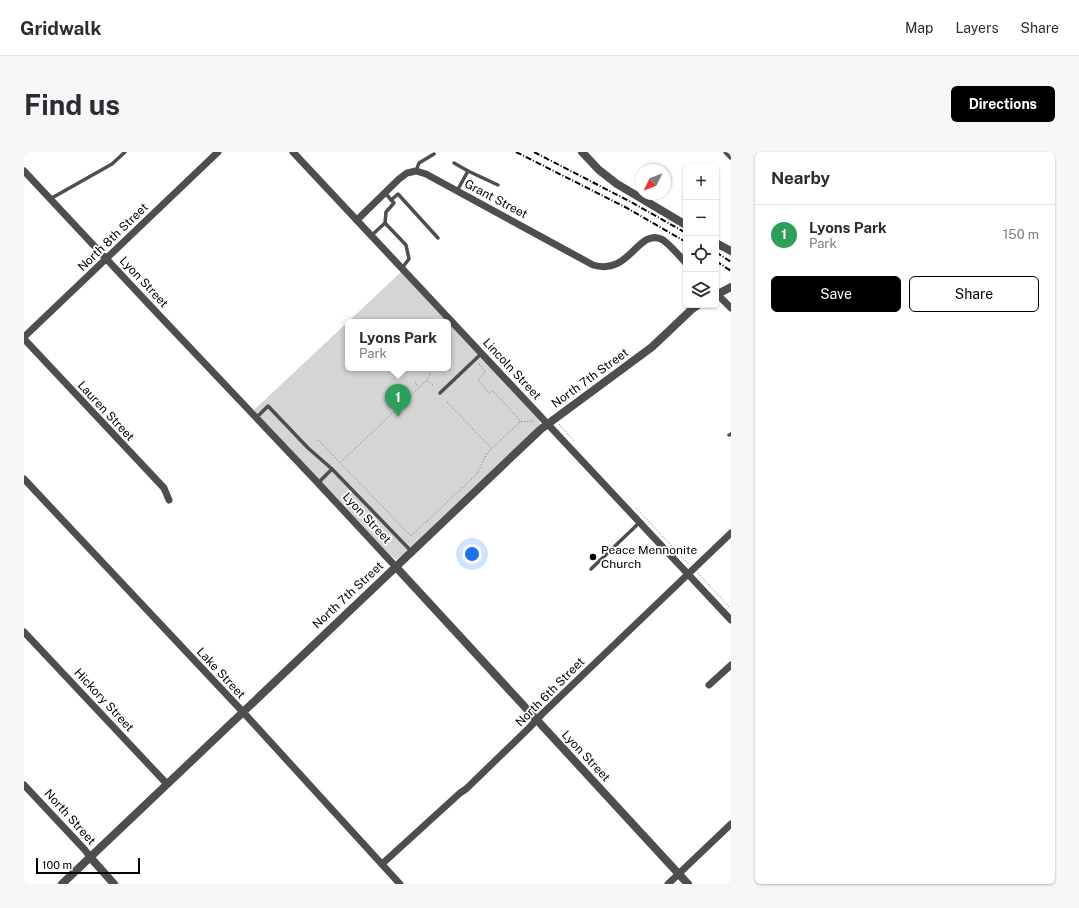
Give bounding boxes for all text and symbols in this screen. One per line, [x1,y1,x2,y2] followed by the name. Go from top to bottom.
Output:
[20,17,101,39] text: Gridwalk
[905,20,933,36] text: Map
[955,20,999,36] text: Layers
[1021,20,1059,36] text: Share
[951,86,1055,122] button: Directions
[24,88,120,121] text: Find us
[635,164,671,200] north arrow
[683,164,719,308] map controls
[683,164,719,200] button: +
[771,168,830,188] text: Nearby
[462,177,530,222] street label: Grant Street
[75,200,151,274] street label: North 8th Street
[683,200,719,236] button: −
[809,219,887,236] text: Lyons Park
[781,227,787,242] text: 1
[1003,227,1039,242] text: 150 m
[683,236,719,272] button: locate
[809,236,837,251] text: Park
[117,254,171,311] street label: Lyon Street
[683,272,719,308] button: layers
[771,276,901,312] button: Save
[909,276,1039,312] button: Share
[345,319,451,371] popup
[359,329,437,346] text: Lyons Park
[480,335,544,403] street label: Lincoln Street
[549,345,631,411] street label: North 7th Street
[359,346,387,361] text: Park
[75,378,137,444] street label: Lauren Street
[385,384,411,417] pin: 1
[340,490,394,547] street label: Lyon Street
[601,543,697,571] place label: Peace Mennonite Church
[462,544,482,564] your location
[588,552,598,562] marker: Peace Mennonite Church
[310,558,386,631] street label: North 7th Street
[194,645,248,702] street label: Lake Street
[513,654,588,729] street label: North 6th Street
[71,666,137,735] street label: Hickory Street
[559,728,613,785] street label: Lyon Street
[41,786,99,848] street label: North Street
[36,856,140,875] scale bar
[42,859,72,871] text: 100 m

